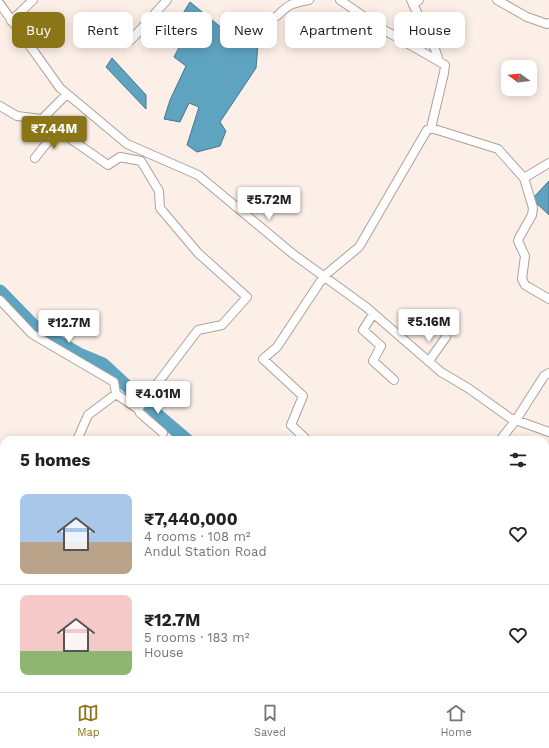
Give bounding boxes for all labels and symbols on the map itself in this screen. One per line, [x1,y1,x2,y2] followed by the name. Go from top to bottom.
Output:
[501,60,537,96] north arrow
[21,116,87,150] pin: ₹7.44M
[236,187,302,221] pin: ₹5.72M
[396,309,462,343] pin: ₹5.16M
[36,310,102,344] pin: ₹12.7M
[125,381,191,415] pin: ₹4.01M

